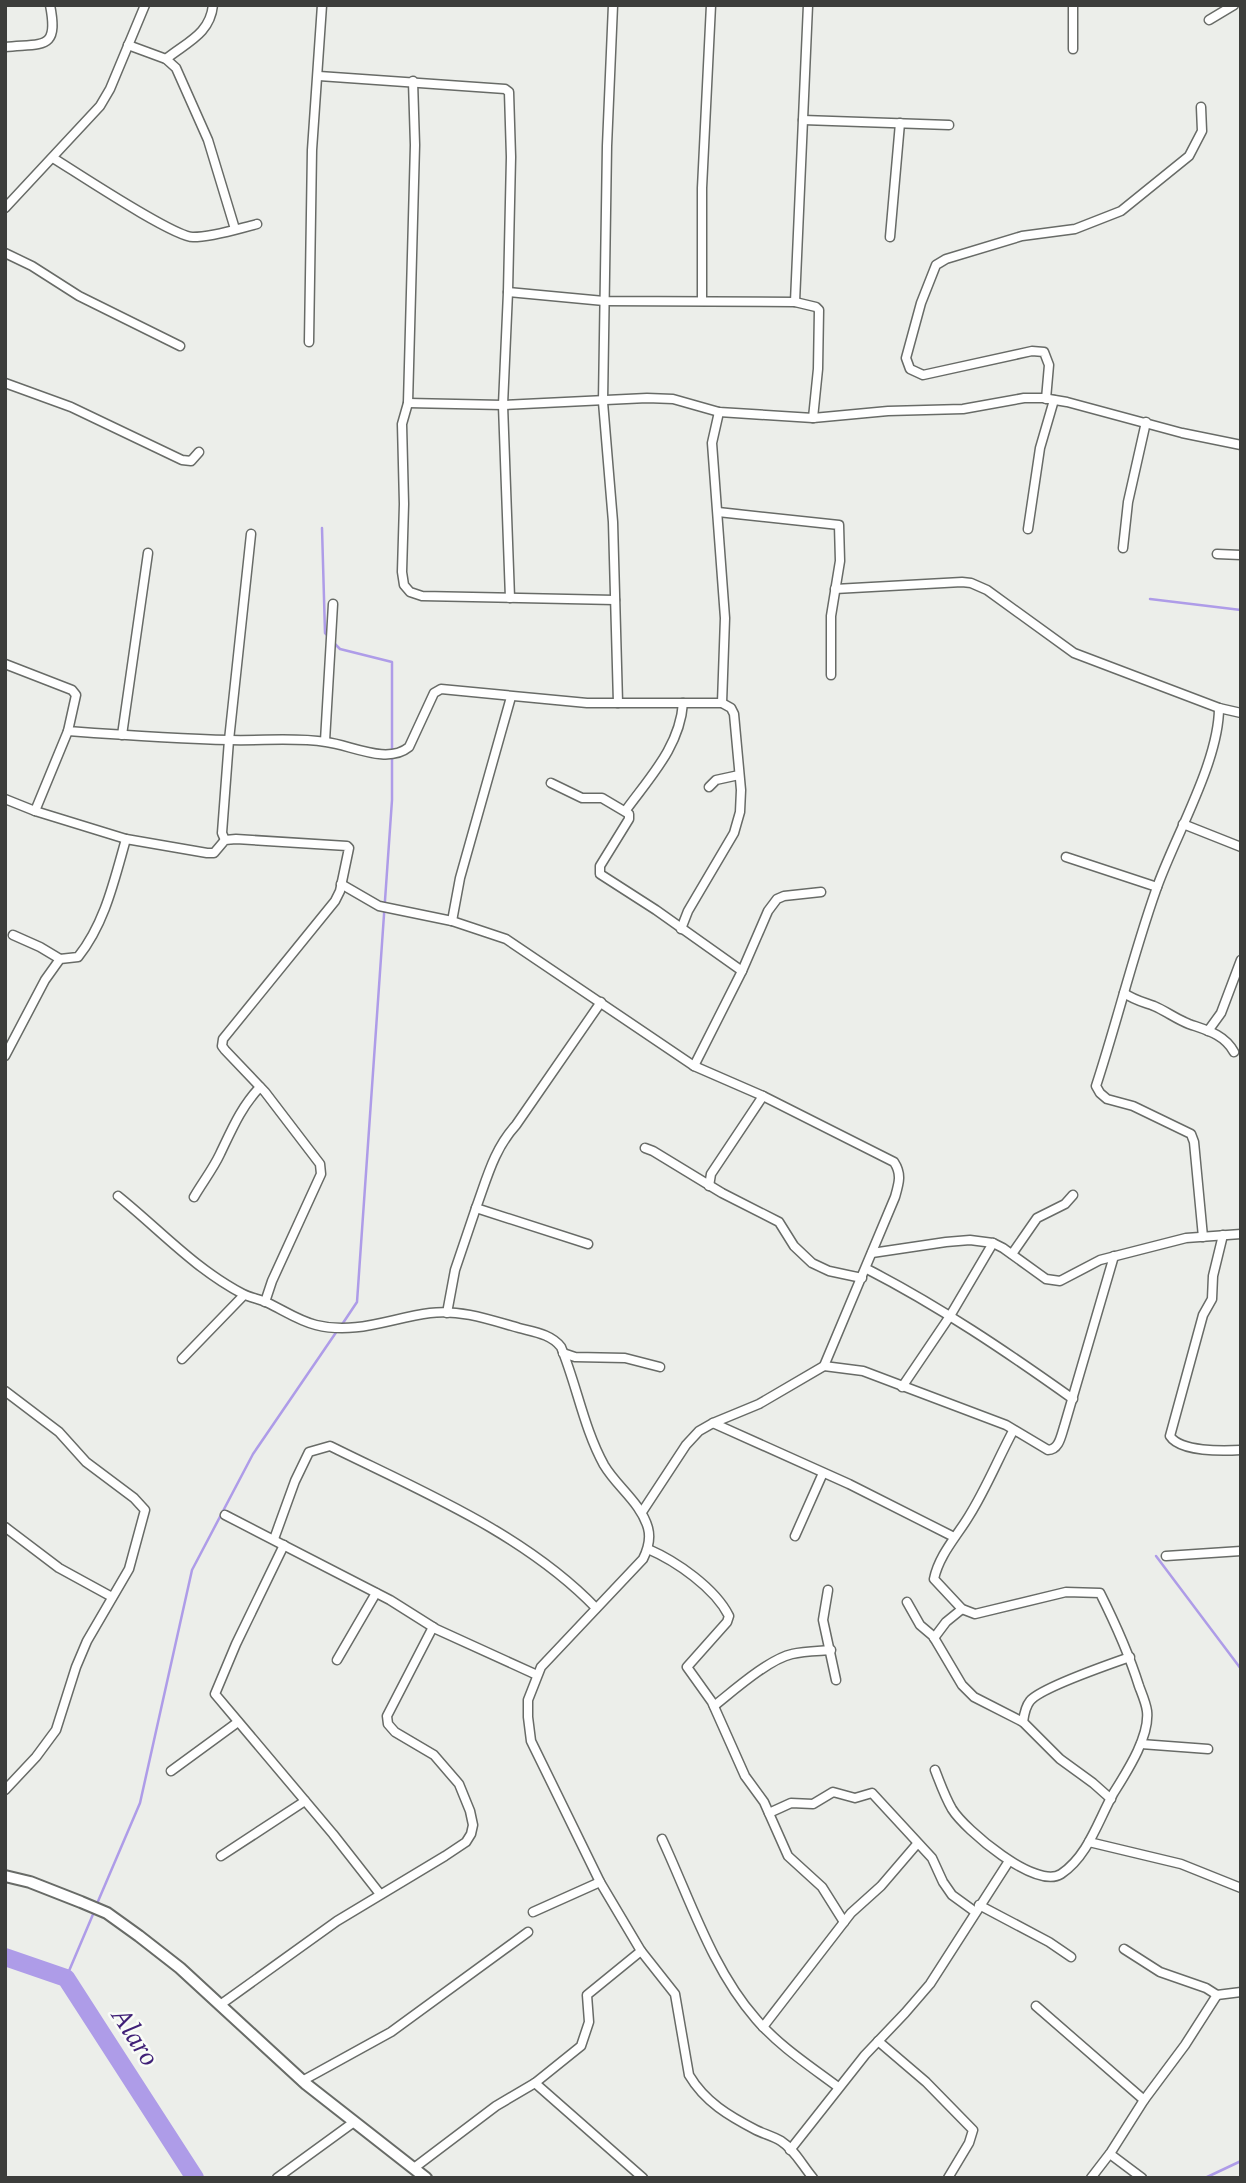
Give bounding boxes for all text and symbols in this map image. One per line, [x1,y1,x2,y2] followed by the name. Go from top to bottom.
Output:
[99,1998,170,2076] water label: Alaro

